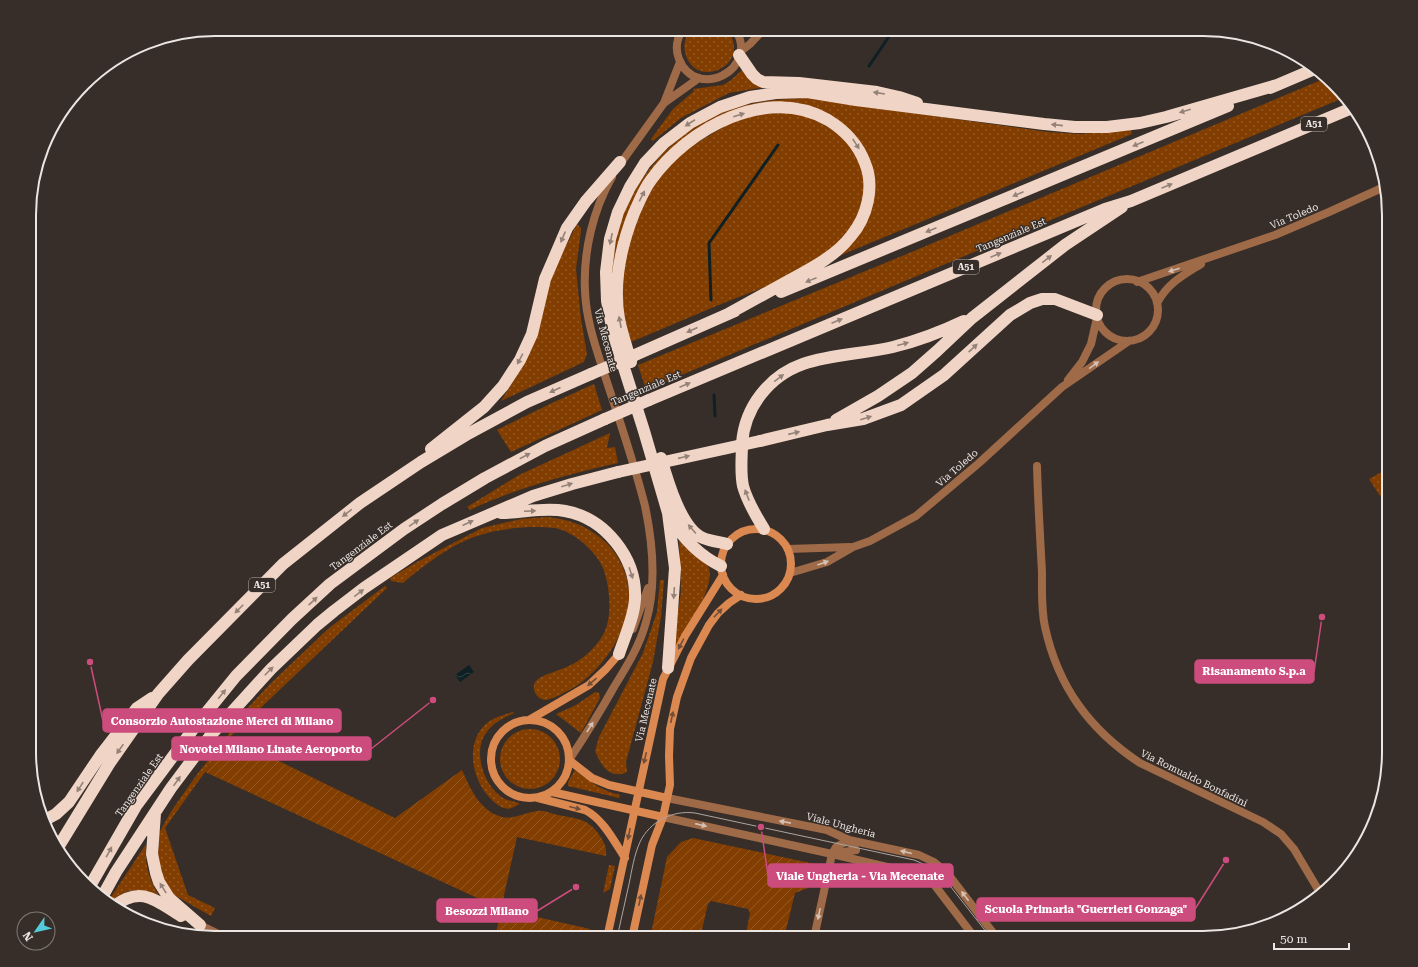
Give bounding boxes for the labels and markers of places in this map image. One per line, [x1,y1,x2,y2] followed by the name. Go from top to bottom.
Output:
[1195,660,1314,683] callout: Risanamento S.p.a
[103,709,341,732] callout: Consorzio Autostazione Merci di Milano
[172,737,371,760] callout: Novotel Milano Linate Aeroporto
[768,864,953,887] callout: Viale Ungheria - Via Mecenate
[977,898,1195,921] callout: Scuola Primaria "Guerrieri Gonzaga"
[437,899,537,922] callout: Besozzi Milano

